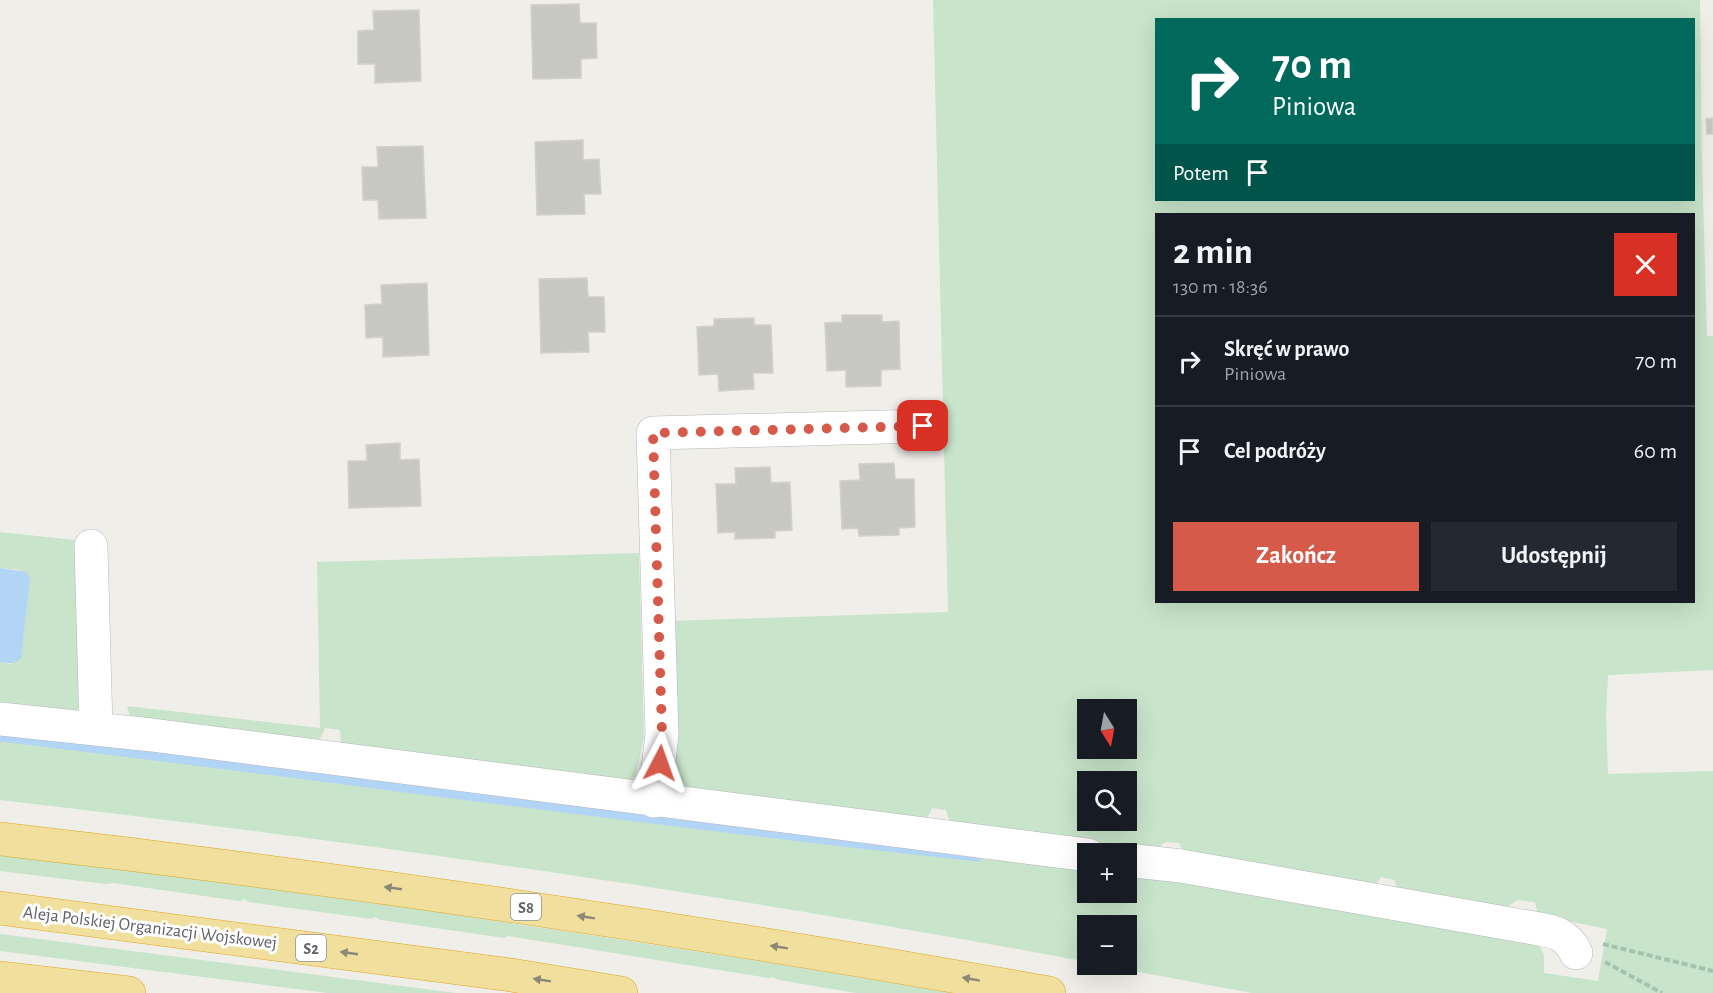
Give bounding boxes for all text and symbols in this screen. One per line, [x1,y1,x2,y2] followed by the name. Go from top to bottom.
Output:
[1173,42,1251,120] icon: right
[1272,44,1352,86] text: 70 m
[1272,93,1356,120] text: Piniowa
[1241,156,1274,189] icon: arrive
[1173,162,1229,184] text: Potem
[1614,233,1677,296] button: close
[1173,234,1253,270] text: 2 min
[1173,277,1268,297] text: 130 m · 18:36
[1224,338,1349,360] text: Skręć w prawo
[1173,345,1206,378] icon: right
[1635,350,1677,372] text: 70 m
[1224,364,1286,384] text: Piniowa
[897,400,948,451] pin
[906,409,939,442] icon: arrive
[1173,435,1206,468] icon: arrive
[1224,440,1326,462] text: Cel podróży
[1634,440,1677,462] text: 60 m
[1173,522,1419,591] button: Zakończ
[1431,522,1677,591] button: Udostępnij
[1077,699,1137,759] north arrow
[1077,699,1137,975] map controls
[628,731,692,795] position arrow
[1077,771,1137,831] button: search
[1077,843,1137,903] button: +
[383,884,402,893] one-way arrow
[511,894,541,920] road number: S8
[22,903,278,953] street label: Aleja Polskiej Organizacji Wojskowej
[576,912,595,921] one-way arrow
[1077,915,1137,975] button: −
[296,935,326,961] road number: S2
[769,942,788,951] one-way arrow
[339,949,358,958] one-way arrow
[961,974,980,983] one-way arrow
[532,976,551,985] one-way arrow

